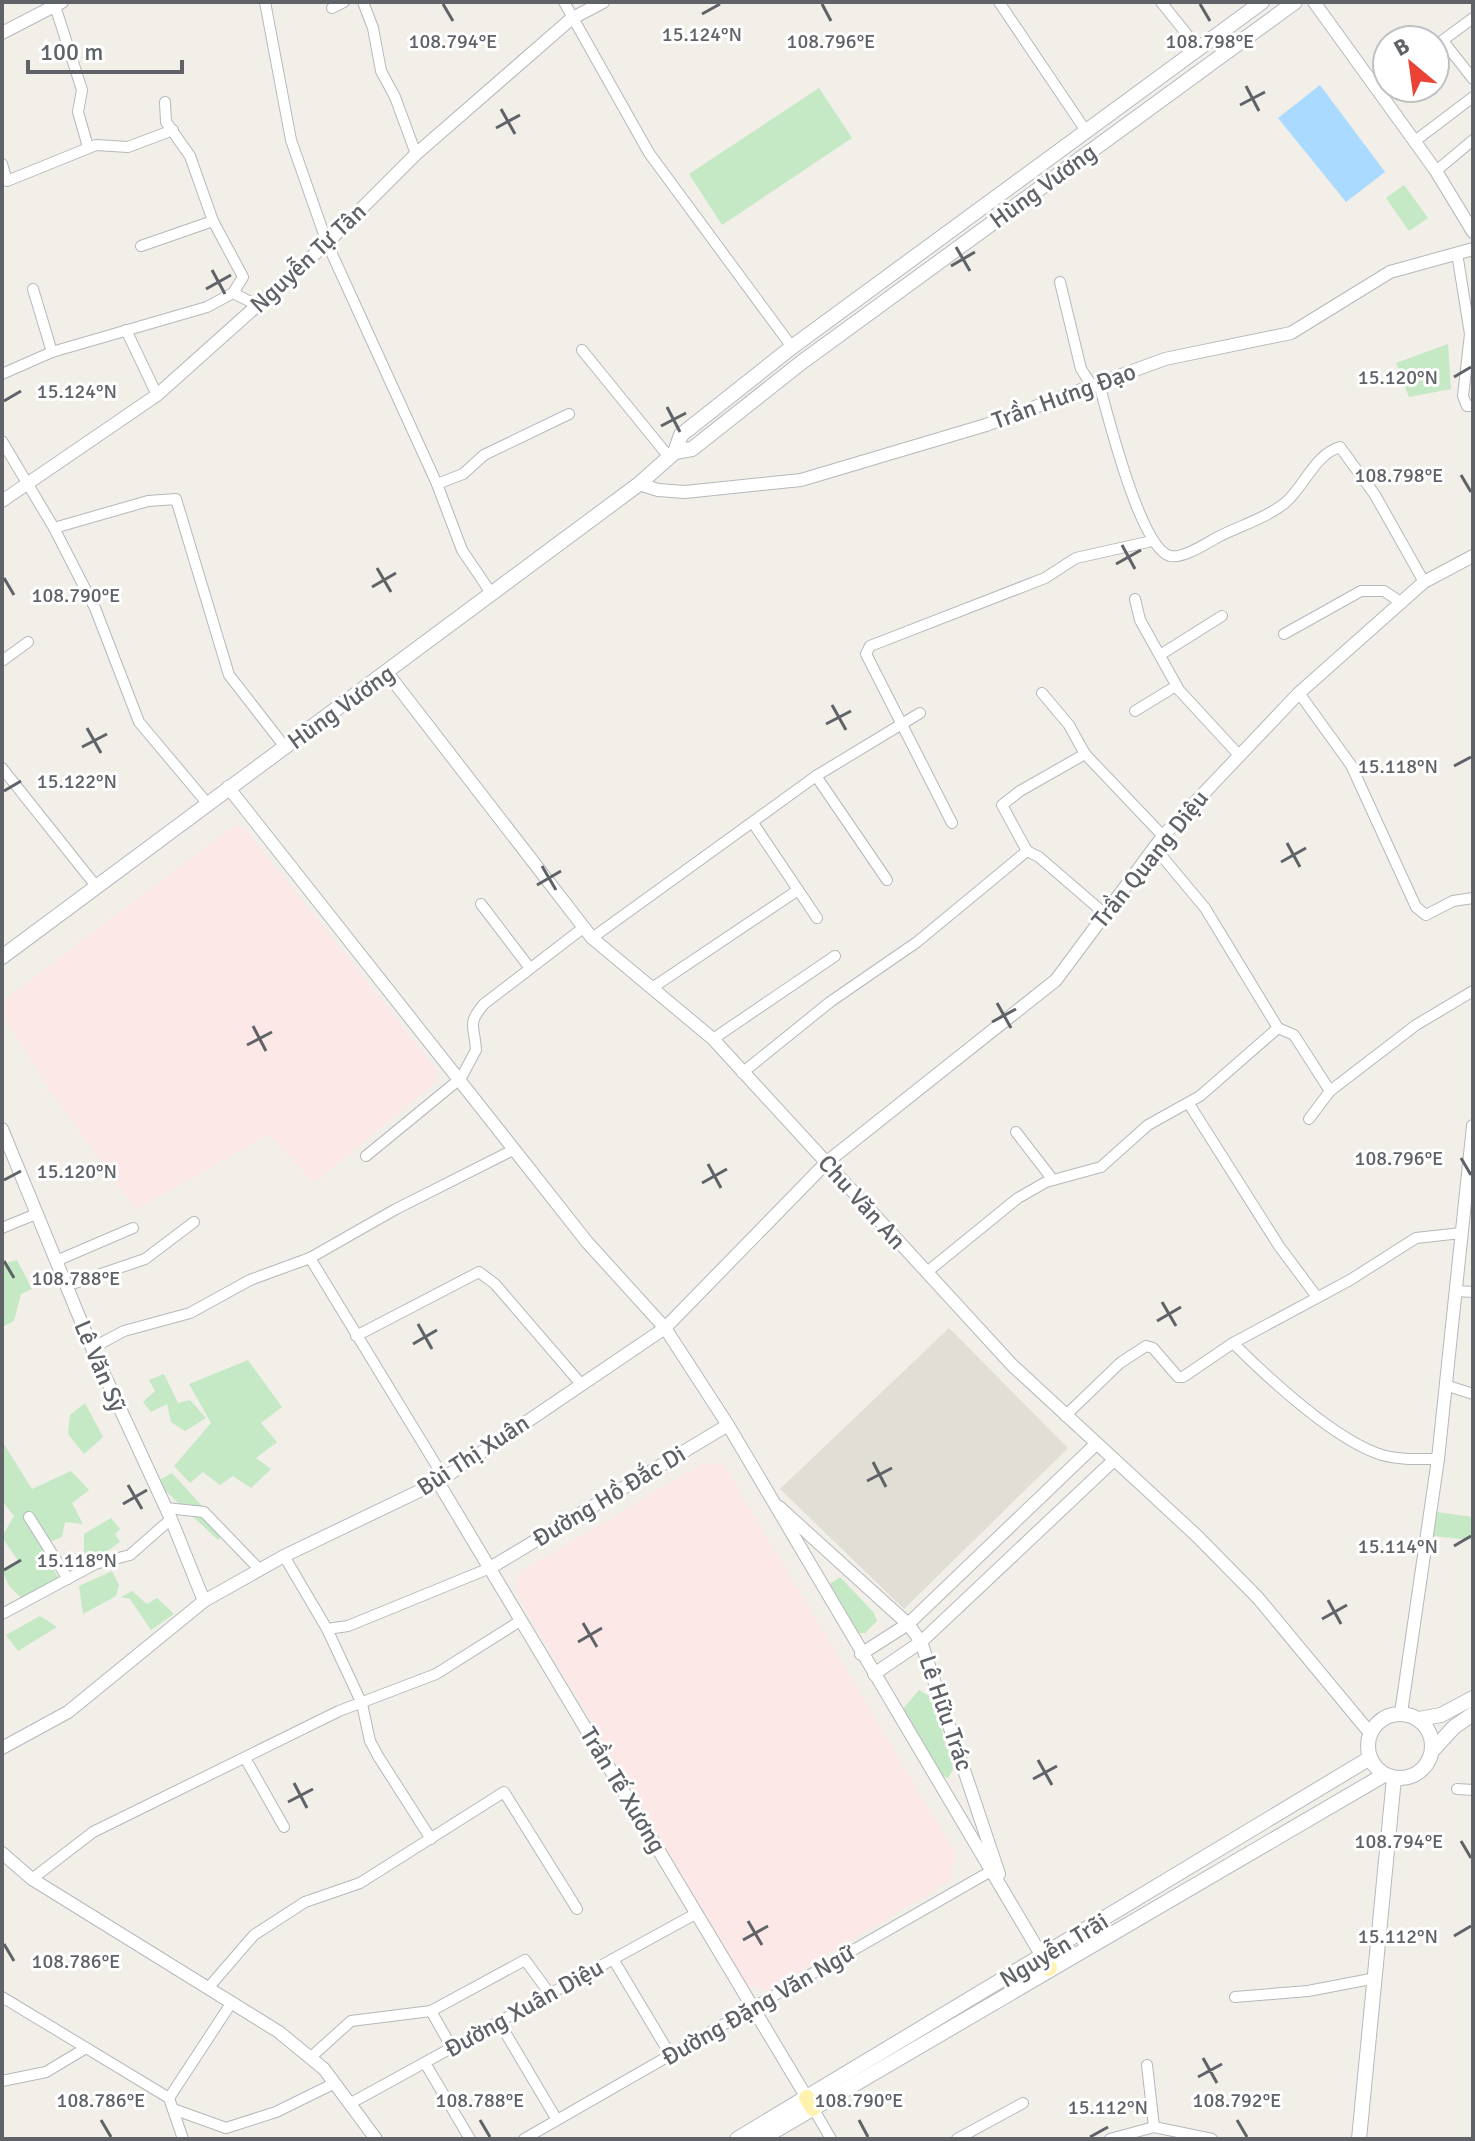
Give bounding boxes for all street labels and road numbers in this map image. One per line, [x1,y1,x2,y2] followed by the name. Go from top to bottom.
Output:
[984,137,1102,235] street label: Hùng Vương
[244,197,372,319] street label: Nguyễn Tự Tân
[988,356,1140,436] street label: Trần Hưng Đạo
[282,658,400,756] street label: Hùng Vương
[1085,784,1215,934] street label: Trần Quang Diệu
[812,1148,912,1256] street label: Chu Văn An
[67,1316,133,1416] street label: Lê Văn Sỹ
[411,1408,535,1502] street label: Bùi Thị Xuân
[527,1439,691,1553] street label: Đường Hồ Đắc Di
[912,1651,980,1775] street label: Lê Hữu Trác
[574,1721,672,1859] street label: Trần Tế Xương
[994,1906,1114,1994] street label: Nguyễn Trãi
[656,1937,860,2072] street label: Đường Đặng Văn Ngữ
[439,1952,609,2064] street label: Đường Xuân Diệu

